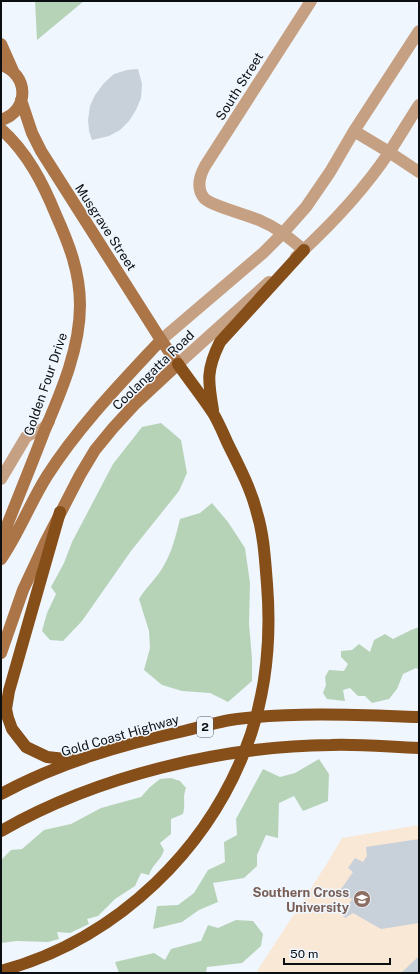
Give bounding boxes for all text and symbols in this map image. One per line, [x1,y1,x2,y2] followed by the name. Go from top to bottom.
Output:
[213,50,266,123] street label: South Street
[72,181,139,273] street label: Musgrave Street
[109,328,197,413] street label: Coolangatta Road
[21,331,70,438] street label: Golden Four Drive
[60,711,181,759] street label: Gold Coast Highway
[197,717,213,737] road number: 2
[253,885,350,915] place label: Southern Cross University
[352,889,372,909] school or university icon: Southern Cross University
[284,940,390,966] scale bar
[290,947,318,961] text: 50 m

